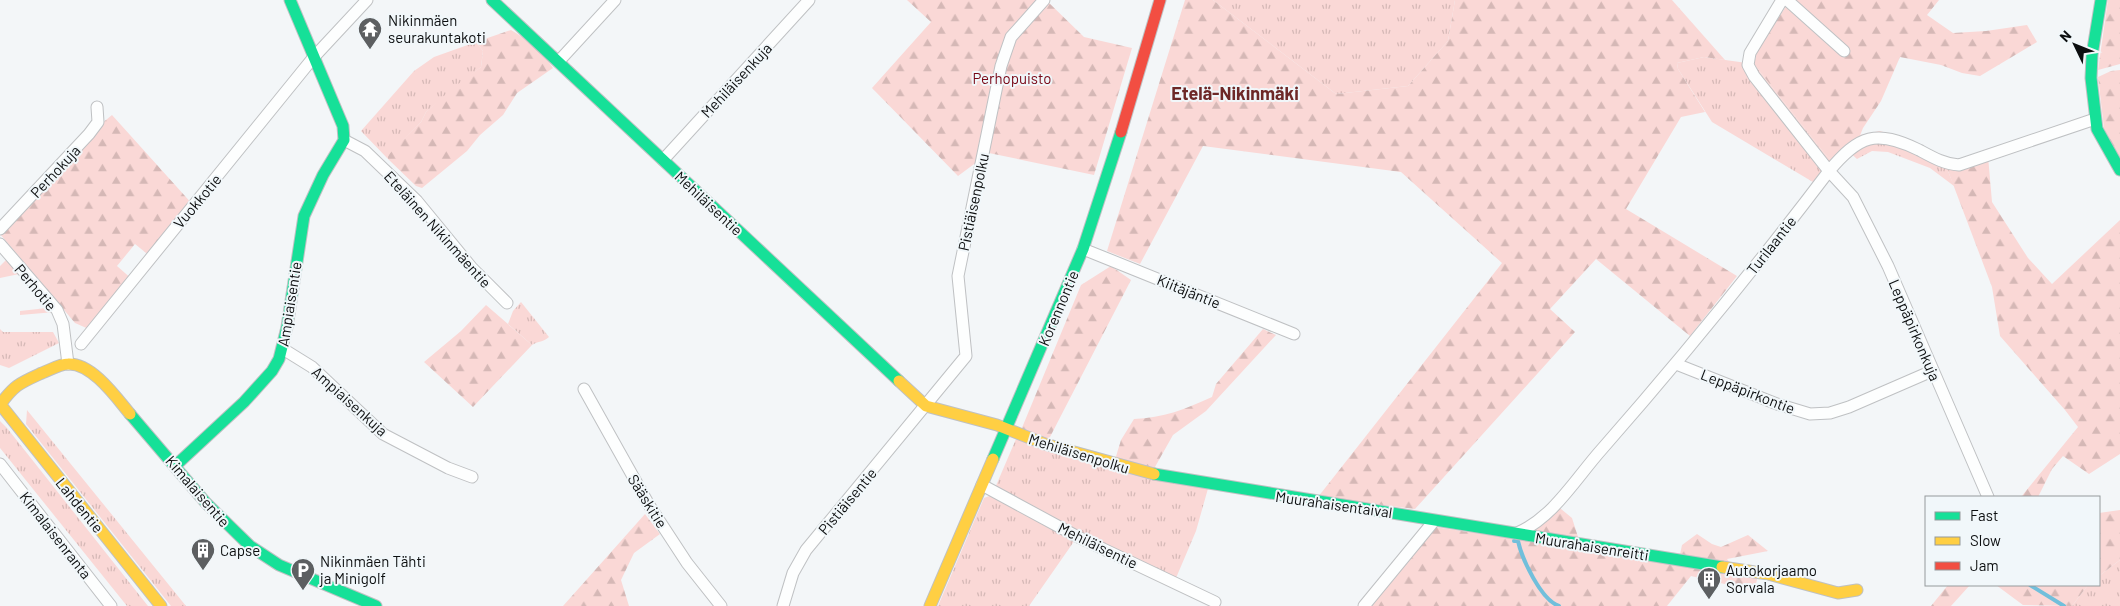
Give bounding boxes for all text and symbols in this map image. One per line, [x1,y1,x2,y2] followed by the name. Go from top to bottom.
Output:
[388,11,486,46] place label: Nikinmäen seurakuntakoti
[357,16,383,50] temple icon: Nikinmäen seurakuntakoti
[2050,20,2100,70] north arrow
[2056,27,2075,45] text: N
[697,39,775,121] street label: Mehiläisenkuja
[973,69,1051,87] park label: Perhopuisto
[1171,82,1299,104] district label: Etelä-Nikinmäki
[26,141,84,201] street label: Perhokuja
[954,152,992,252] street label: Pistiäisenpolku
[381,167,495,291] street label: Eteläinen Nikinmäentie
[671,167,747,239] street label: Mehiläisentie
[169,170,225,232] street label: Vuokkotie
[1743,212,1799,278] street label: Turilaantie
[11,260,61,314] street label: Perhotie
[273,260,305,348] street label: Ampiaisentie
[1034,268,1082,348] street label: Korennontie
[1155,270,1223,312] street label: Kiitäjäntie
[1885,276,1945,384] street label: Leppäpirkonkuja
[309,362,391,440] street label: Ampiaisenkuja
[1699,365,1797,417] street label: Leppäpirkontie
[1027,429,1131,477] street label: Mehiläisenpolku
[162,452,234,530] street label: Kimalaisentie
[814,464,880,538] street label: Pistiäisentie
[625,471,671,531] street label: Sääskitie
[52,474,108,536] street label: Lahdentie
[1274,487,1394,521] street label: Muurahaisentaival
[16,488,96,582] street label: Kimalaisenranta
[1925,496,2100,586] legend
[1970,506,1998,524] text: Fast
[1055,518,1141,572] street label: Mehiläisentie
[1534,528,1650,564] street label: Muurahaisenreitti
[1970,531,2001,549] text: Slow
[190,537,216,571] building icon: Capse
[220,541,260,559] place label: Capse
[319,552,426,587] place label: Nikinmäen Tähti ja Minigolf
[1970,556,1999,574] text: Jam
[290,557,316,591] parking icon: Nikinmäen Tähti ja Minigolf
[1726,561,1817,596] place label: Autokorjaamo Sorvala
[1696,566,1722,600] building icon: Autokorjaamo Sorvala

